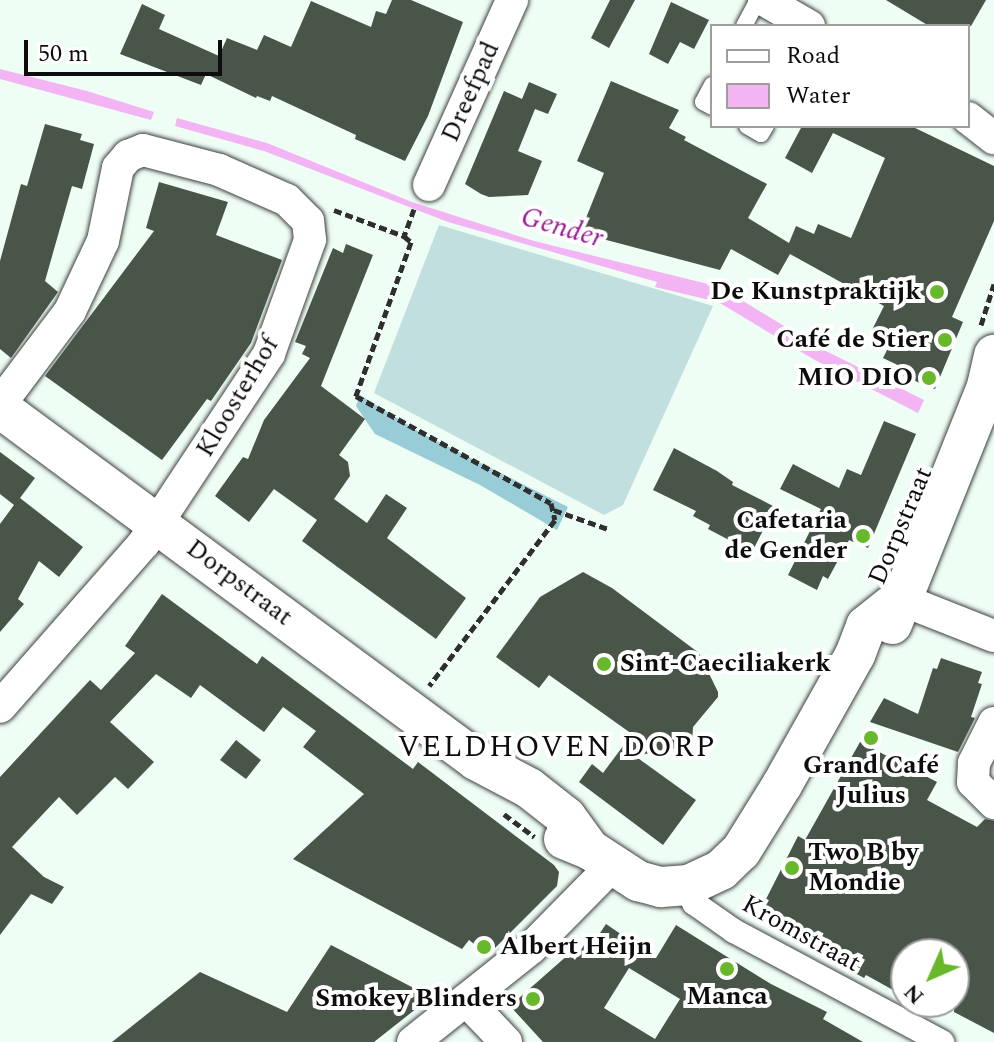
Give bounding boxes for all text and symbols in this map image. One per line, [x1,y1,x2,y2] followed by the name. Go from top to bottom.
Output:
[28,24,226,74] scale bar
[710,24,970,128] legend
[38,36,89,72] text: 50 m
[435,37,507,147] street label: Dreefpad
[786,38,840,74] text: Road
[786,78,850,114] text: Water
[517,200,607,256] water label: Gender
[710,276,921,308] place label: De Kunstpraktijk
[928,283,946,301] marker: De Kunstpraktijk
[776,324,929,356] place label: Café de Stier
[190,331,286,463] street label: Kloosterhof
[936,331,954,349] marker: Café de Stier
[797,362,913,394] place label: MIO DIO
[920,369,938,387] marker: MIO DIO
[862,462,940,590] street label: Dorpstraat
[724,505,847,566] place label: Cafetaria de Gender
[854,527,872,545] marker: Cafetaria de Gender
[180,533,298,633] street label: Dorpstraat
[620,648,831,680] place label: Sint-Caeciliakerk
[595,655,613,673] marker: Sint-Caeciliakerk
[397,729,717,765] district label: VELDHOVEN DORP
[862,729,880,747] marker: Grand Café Julius
[803,750,939,812] place label: Grand Café Julius
[808,837,918,898] place label: Two B by Mondie
[783,859,801,877] marker: Two B by Mondie
[736,889,866,979] street label: Kromstraat
[500,931,652,963] place label: Albert Heijn
[475,938,493,956] marker: Albert Heijn
[890,938,970,1018] north arrow
[718,960,736,978] marker: Manca
[896,976,932,1012] text: N
[686,981,768,1013] place label: Manca
[315,983,517,1015] place label: Smokey Blinders
[524,990,542,1008] marker: Smokey Blinders

